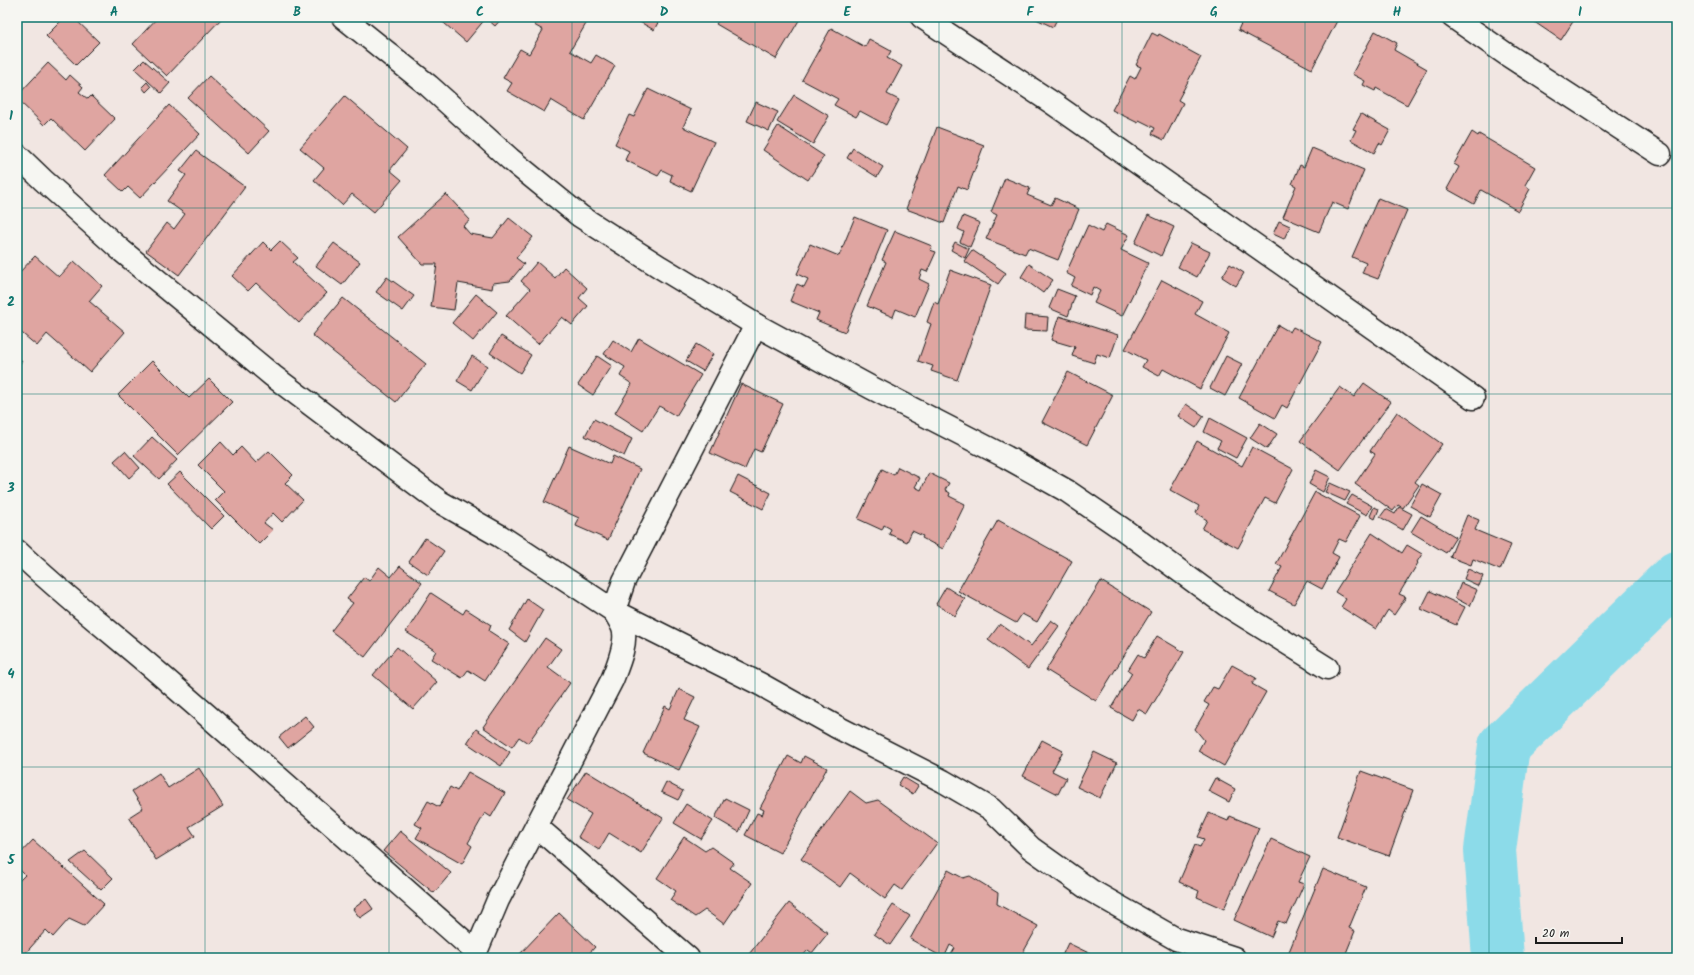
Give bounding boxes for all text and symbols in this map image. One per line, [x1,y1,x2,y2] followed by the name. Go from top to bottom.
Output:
[110,2,118,23] text: A
[293,2,301,23] text: B
[476,2,484,23] text: C
[660,2,669,23] text: D
[843,2,851,23] text: E
[1026,2,1034,23] text: F
[1210,2,1218,23] text: G
[1393,2,1402,23] text: H
[1578,2,1582,23] text: I
[9,106,13,127] text: 1
[7,292,15,313] text: 2
[6,478,15,499] text: 3
[7,664,15,685] text: 4
[7,850,16,871] text: 5
[1536,919,1622,945] scale bar
[1542,924,1570,943] text: 20 m

